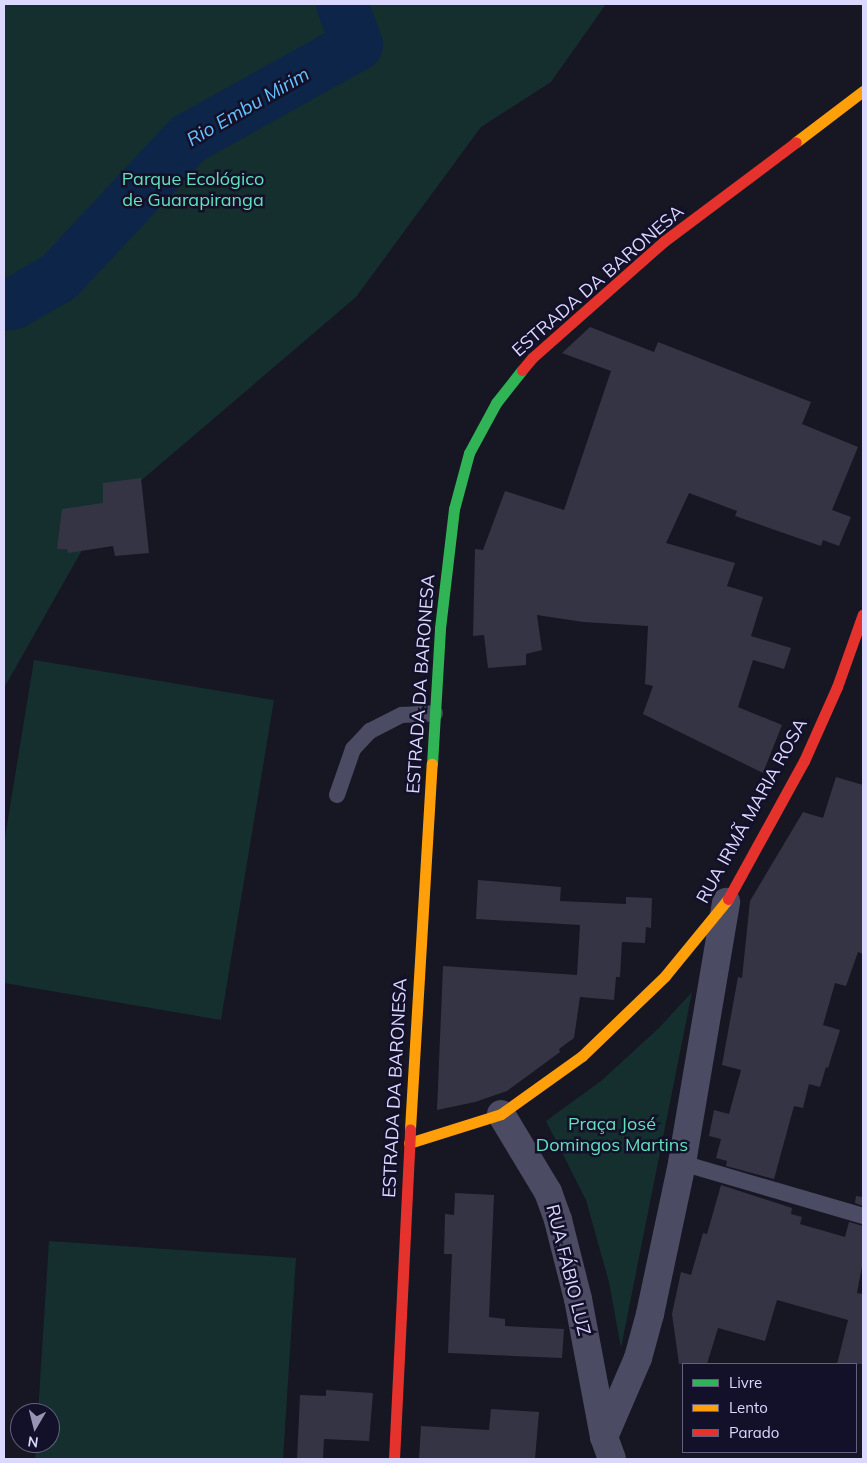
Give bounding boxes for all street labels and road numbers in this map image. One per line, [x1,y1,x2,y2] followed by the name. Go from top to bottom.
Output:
[508,201,688,361] street label: ESTRADA DA BARONESA
[403,574,439,794] street label: ESTRADA DA BARONESA
[692,715,812,907] street label: RUA IRMÃ MARIA ROSA
[378,978,412,1198] street label: ESTRADA DA BARONESA
[541,1202,595,1338] street label: RUA FÁBIO LUZ

